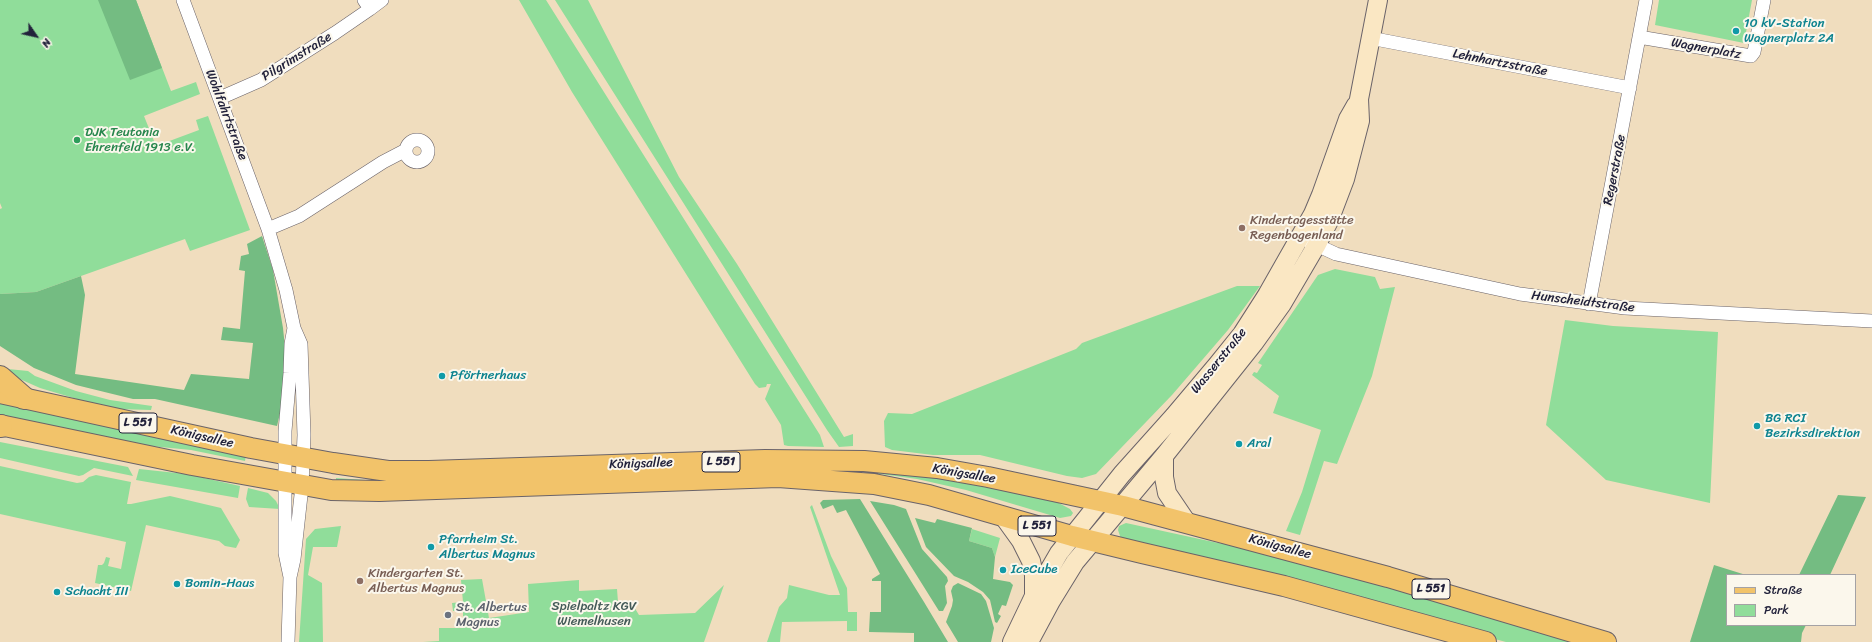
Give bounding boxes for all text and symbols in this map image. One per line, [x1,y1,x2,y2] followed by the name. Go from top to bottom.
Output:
[16,16,56,56] north arrow
[1744,16,1834,47] place label: 10 kV-Station Wagnerplatz 2A
[1731,26,1741,36] marker: 10 kV-Station Wagnerplatz 2A
[259,29,335,85] street label: Pilgrimstraße
[36,35,56,51] text: N
[1670,35,1742,63] street label: Wagnerplatz
[1451,46,1549,80] street label: Lehnhartzstraße
[202,67,250,163] street label: Wohlfahrtstraße
[85,125,195,156] place label: DJK Teutonia Ehrenfeld 1913 e.V.
[1601,133,1629,207] street label: Regerstraße
[72,135,82,145] marker: DJK Teutonia Ehrenfeld 1913 e.V.
[1250,213,1354,244] place label: Kindertagesstätte Regenbogenland
[1237,223,1247,233] marker: Kindertagesstätte Regenbogenland
[1530,288,1636,316] street label: Hunscheidtstraße
[1188,325,1250,397] street label: Wasserstraße
[450,368,526,384] place label: Pförtnerhaus
[437,371,447,381] marker: Pförtnerhaus
[1765,411,1860,442] place label: BG RCI Bezirksdirektion
[119,413,157,433] road number: L 551
[1752,421,1762,431] marker: BG RCI Bezirksdirektion
[169,422,235,452] street label: Königsallee
[1247,436,1271,452] place label: Aral
[1234,439,1244,449] marker: Aral
[702,452,740,472] road number: L 551
[609,455,673,473] street label: Königsallee
[931,461,997,487] street label: Königsallee
[1018,516,1056,536] road number: L 551
[1247,531,1313,563] street label: Königsallee
[439,532,535,563] place label: Pfarrheim St. Albertus Magnus
[426,542,436,552] marker: Pfarrheim St. Albertus Magnus
[1011,562,1058,578] place label: IceCube
[998,565,1008,575] marker: IceCube
[368,566,464,597] place label: Kindergarten St. Albertus Magnus
[1726,574,1856,626] legend
[185,576,254,592] place label: Bomin-Haus
[355,576,365,586] marker: Kindergarten St. Albertus Magnus
[172,579,182,589] marker: Bomin-Haus
[1412,579,1450,599] road number: L 551
[1764,579,1802,601] text: Straße
[65,584,129,600] place label: Schacht III
[52,587,62,597] marker: Schacht III
[551,599,637,630] park label: Spielpaltz KGV Wiemelhusen
[1764,599,1789,621] text: Park
[456,600,527,631] place label: St. Albertus Magnus
[443,610,453,620] marker: St. Albertus Magnus

